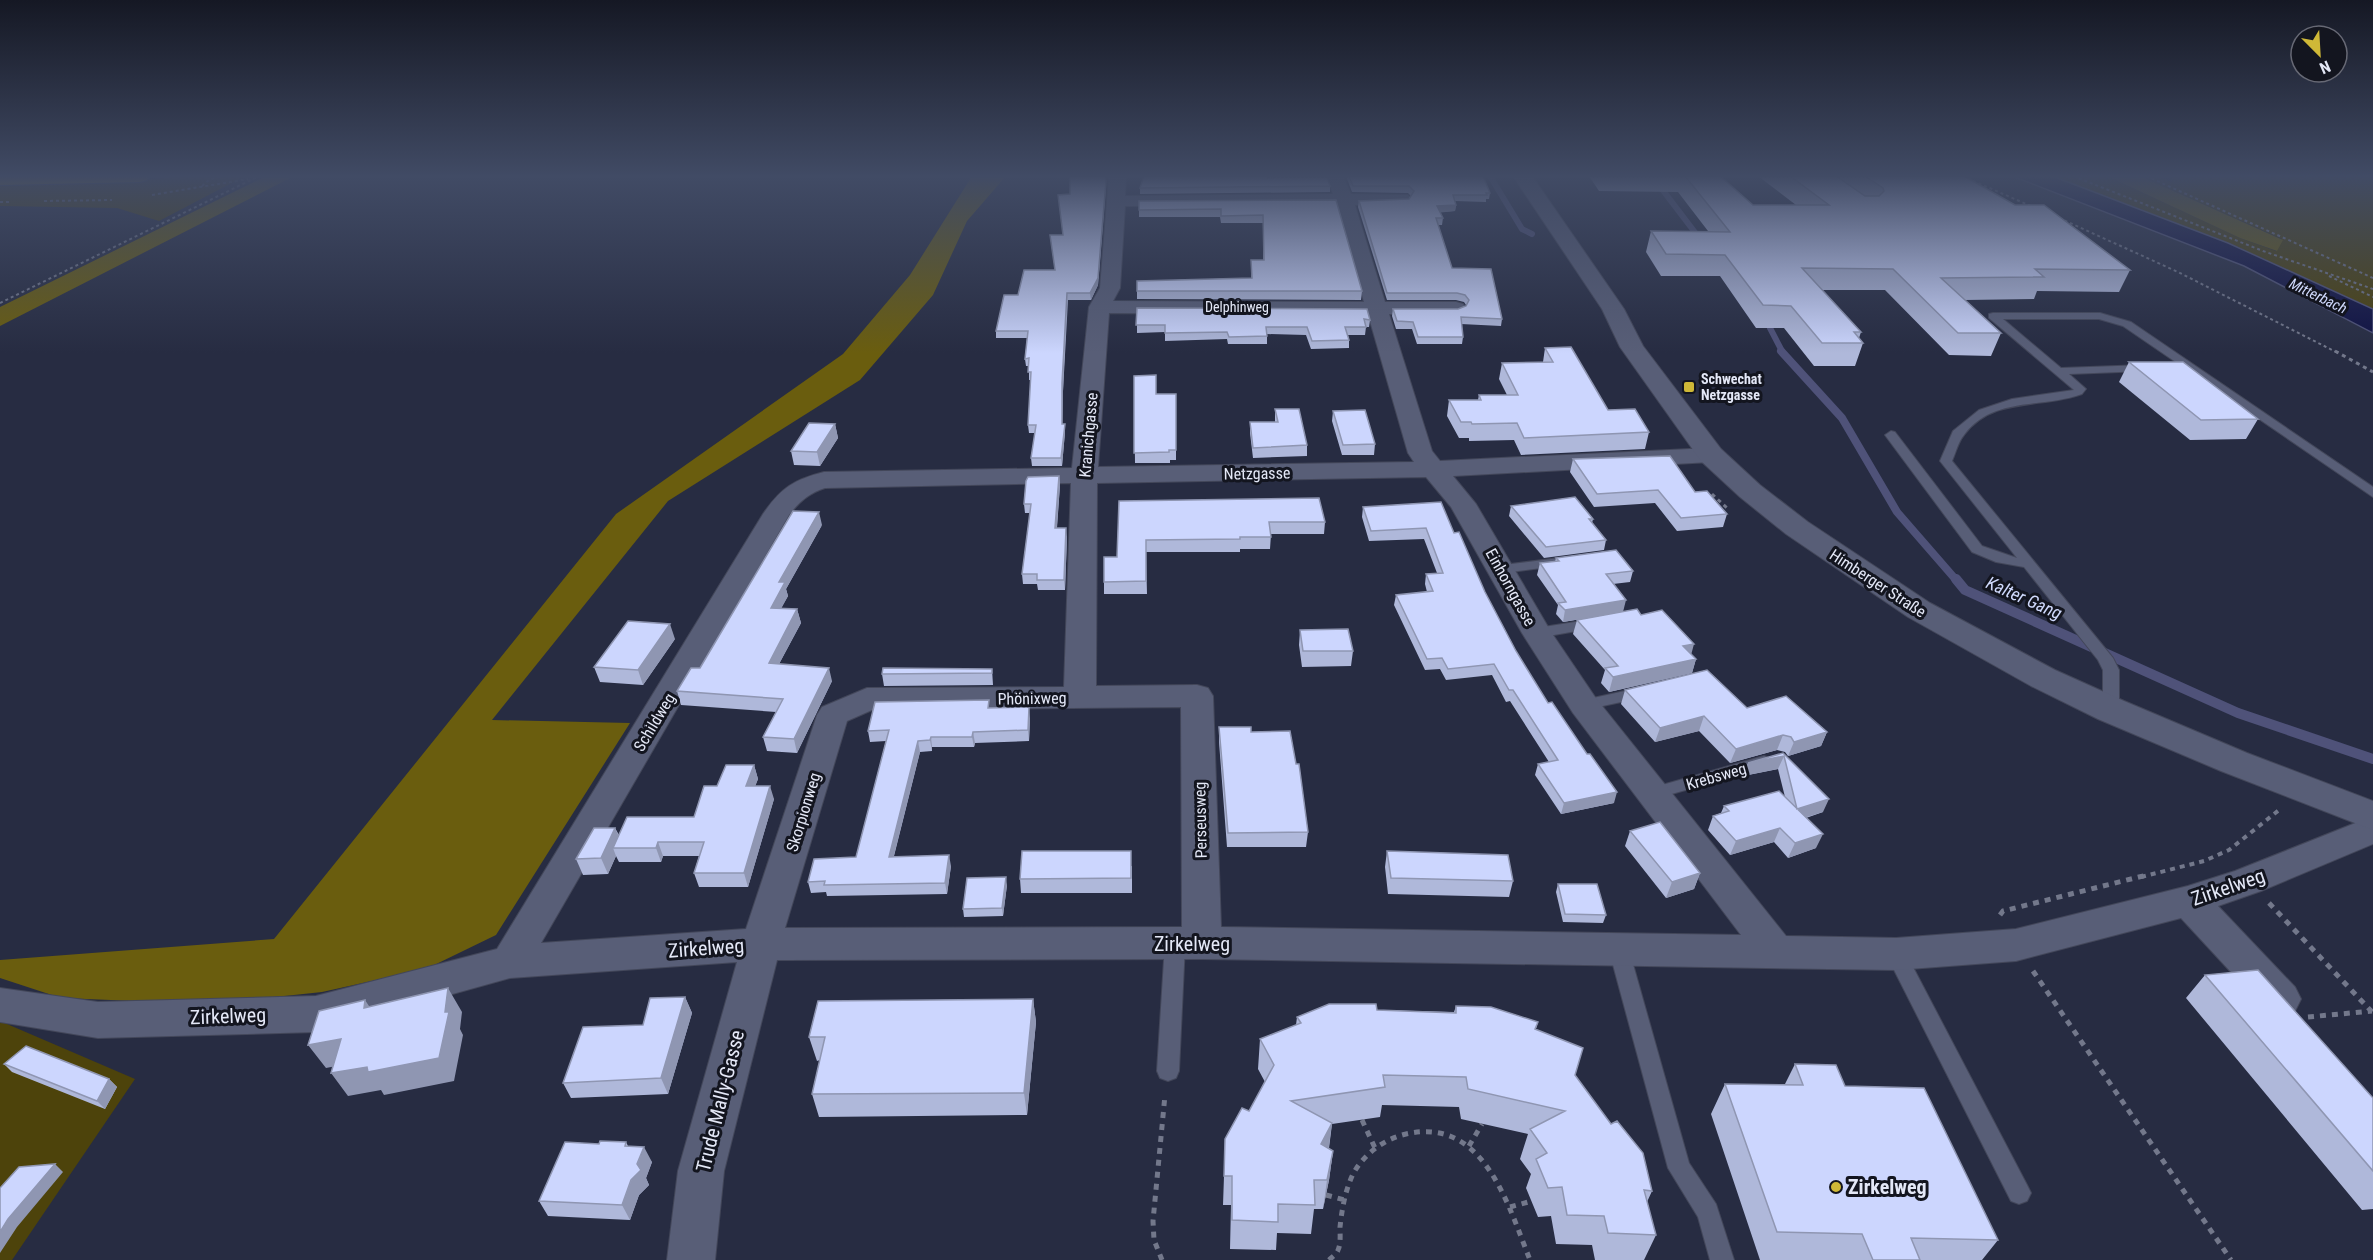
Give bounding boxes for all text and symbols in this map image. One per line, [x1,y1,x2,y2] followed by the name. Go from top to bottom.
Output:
[2289,24,2349,84] north arrow
[2317,57,2333,78] text: N
[2286,274,2350,318] water label: Mitterbach
[1205,299,1269,315] street label: Delphinweg
[1701,371,1762,403] place label: Schwechat Netzgasse
[1682,380,1696,394] marker: Schwechat Netzgasse
[1075,392,1102,478] street label: Kranichgasse
[1223,463,1291,484] street label: Netzgasse
[1482,545,1540,629] street label: Einhorngasse
[1826,545,1929,622] street label: Himberger Straße
[1983,572,2066,624] water label: Kalter Gang
[997,688,1067,709] street label: Phönixweg
[630,690,679,755] street label: Schildweg
[1684,759,1749,794] street label: Krebsweg
[782,770,824,854] street label: Skorpionweg
[1190,781,1211,859] street label: Perseusweg
[2188,863,2268,911] street label: Zirkelweg
[1154,932,1230,956] street label: Zirkelweg
[667,933,745,963] street label: Zirkelweg
[190,1003,266,1029] street label: Zirkelweg
[691,1028,749,1174] street label: Trude Mally-Gasse
[1848,1175,1927,1199] place label: Zirkelweg
[1829,1180,1843,1194] marker: Zirkelweg

